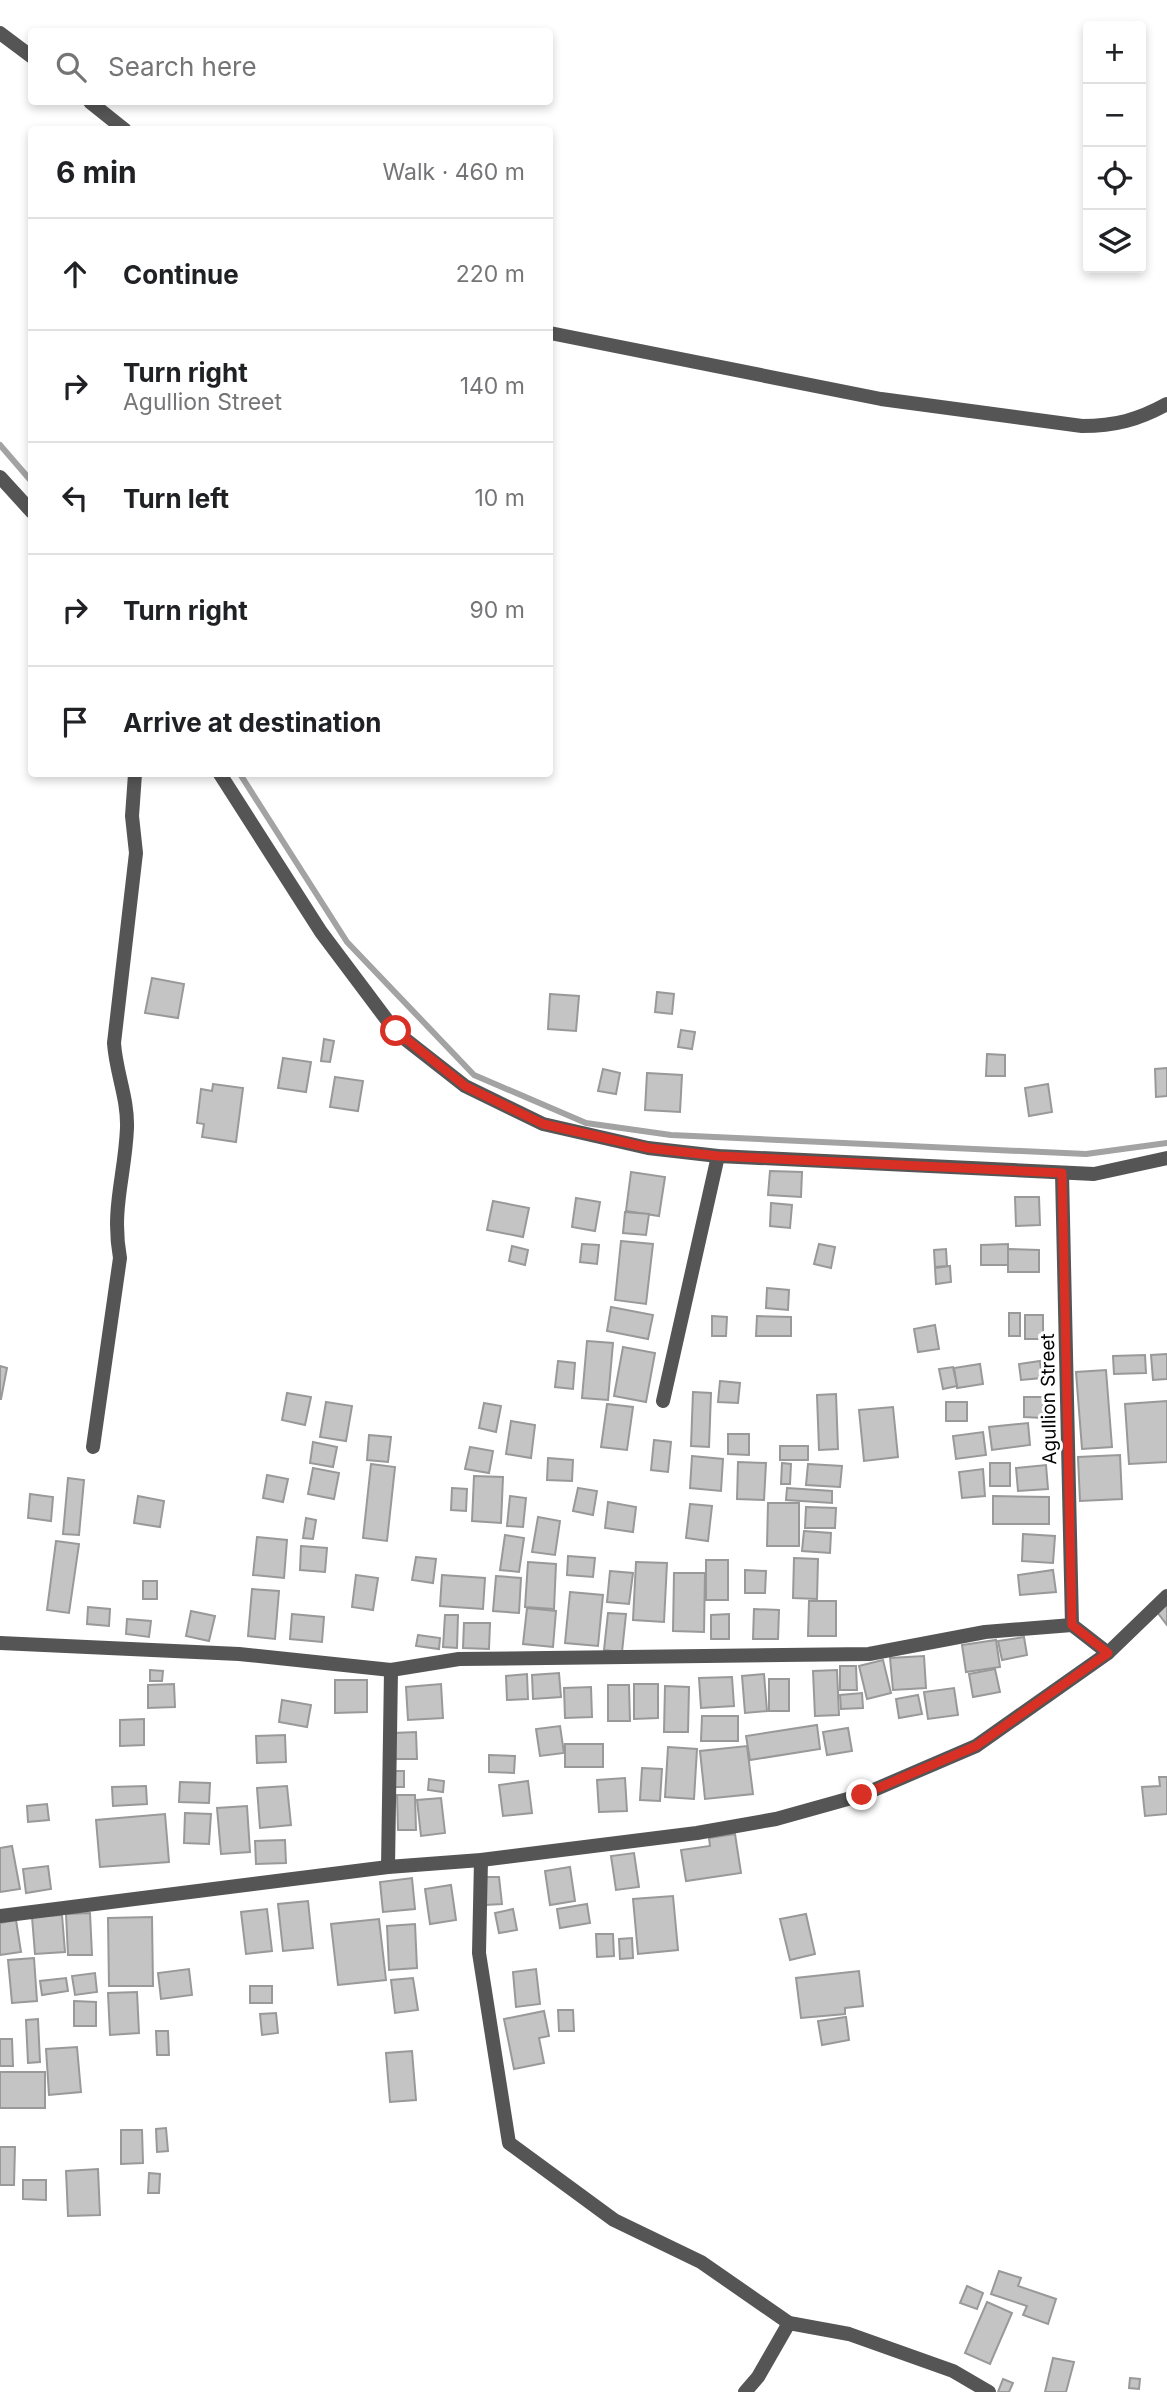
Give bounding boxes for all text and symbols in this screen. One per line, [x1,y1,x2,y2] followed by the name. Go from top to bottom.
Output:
[1083,21,1146,273] map controls
[1083,21,1146,84] button: +
[28,28,553,105] search box
[52,48,90,86] icon: search
[108,51,257,82] text: Search here
[1083,84,1146,147] button: −
[1083,147,1146,210] button: locate
[56,154,137,190] text: 6 min
[383,158,525,186] text: Walk · 460 m
[1083,210,1146,273] button: layers
[56,255,94,293] icon: ahead
[123,259,239,290] text: Continue
[456,260,525,288] text: 220 m
[123,357,248,388] text: Turn right
[56,367,94,405] icon: right
[460,372,525,400] text: 140 m
[123,388,282,416] text: Agullion Street
[56,479,94,517] icon: left
[123,483,229,514] text: Turn left
[475,484,525,512] text: 10 m
[56,591,94,629] icon: right
[123,595,248,626] text: Turn right
[470,596,525,624] text: 90 m
[56,703,94,741] icon: arrive
[123,707,382,738] text: Arrive at destination
[380,1015,411,1046] route start
[1036,1333,1061,1465] street label: Agullion Street
[846,1779,877,1810] route end

